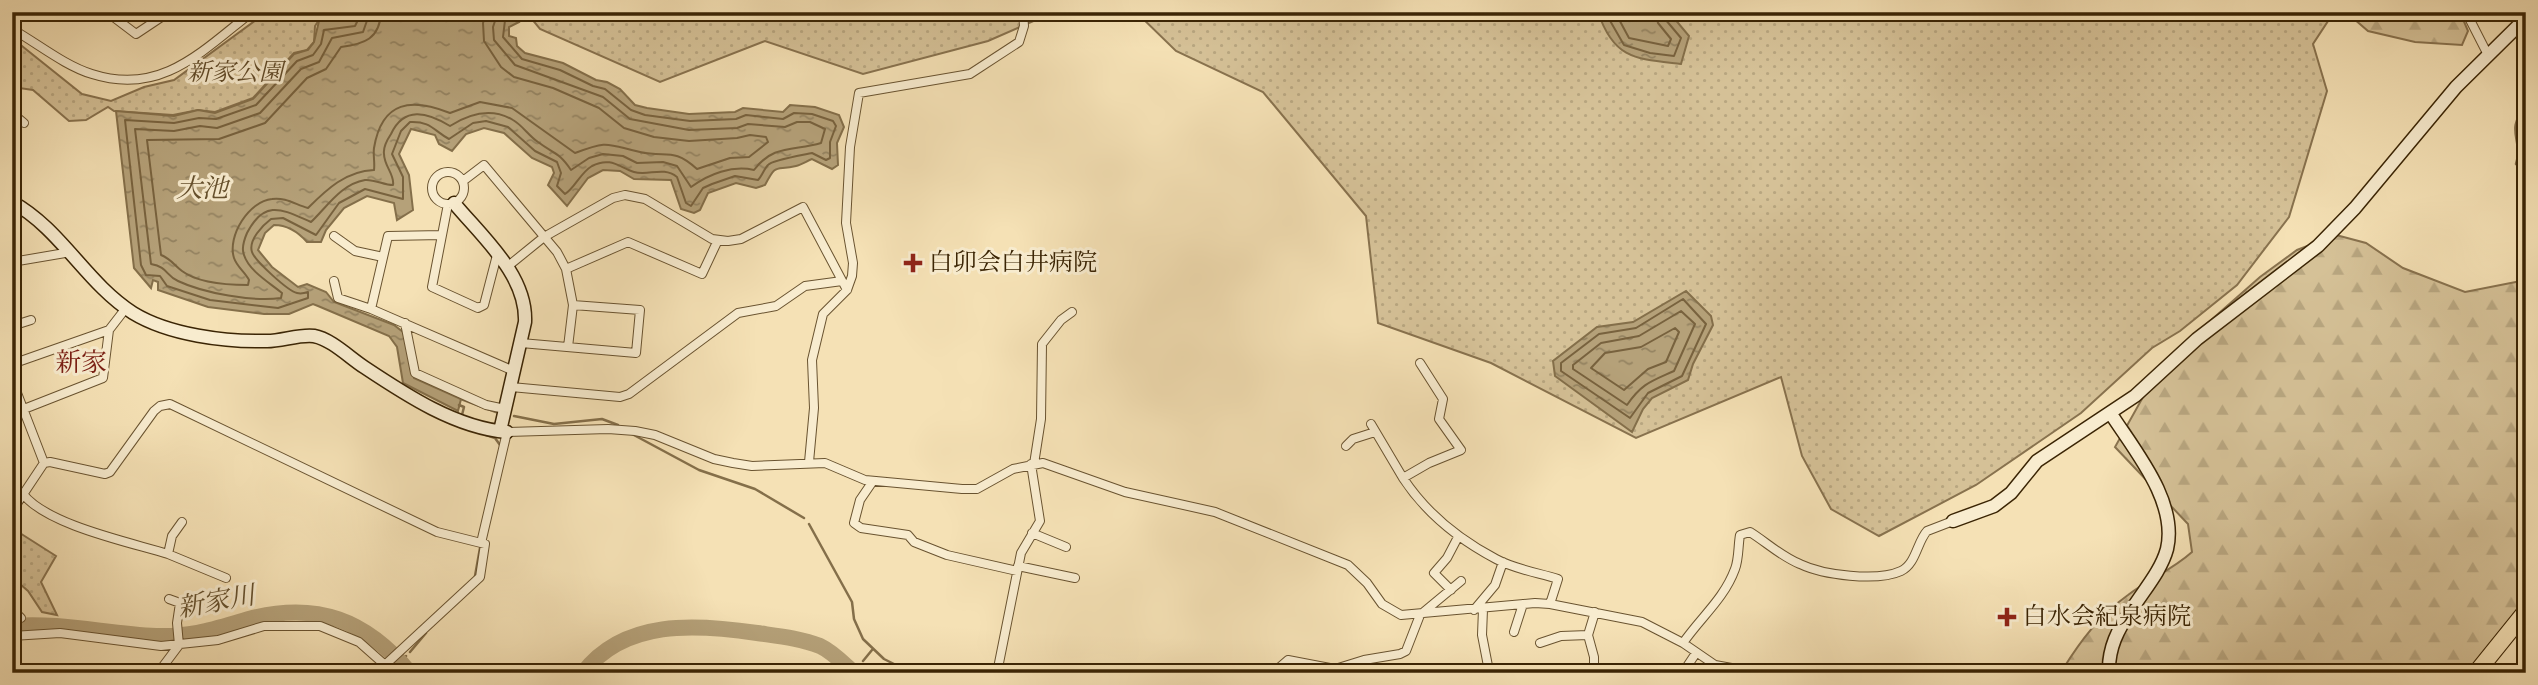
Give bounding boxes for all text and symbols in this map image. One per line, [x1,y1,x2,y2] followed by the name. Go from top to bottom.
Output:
[187,58,287,88] park label: 新家公園
[176,173,231,205] water label: 大池
[929,248,1097,278] place label: 白卯会白井病院
[903,253,923,273] marker: 白卯会白井病院
[55,347,107,379] district label: 新家
[175,579,260,625] water label: 新家川
[2023,602,2191,632] place label: 白水会紀泉病院
[1997,607,2017,627] marker: 白水会紀泉病院

